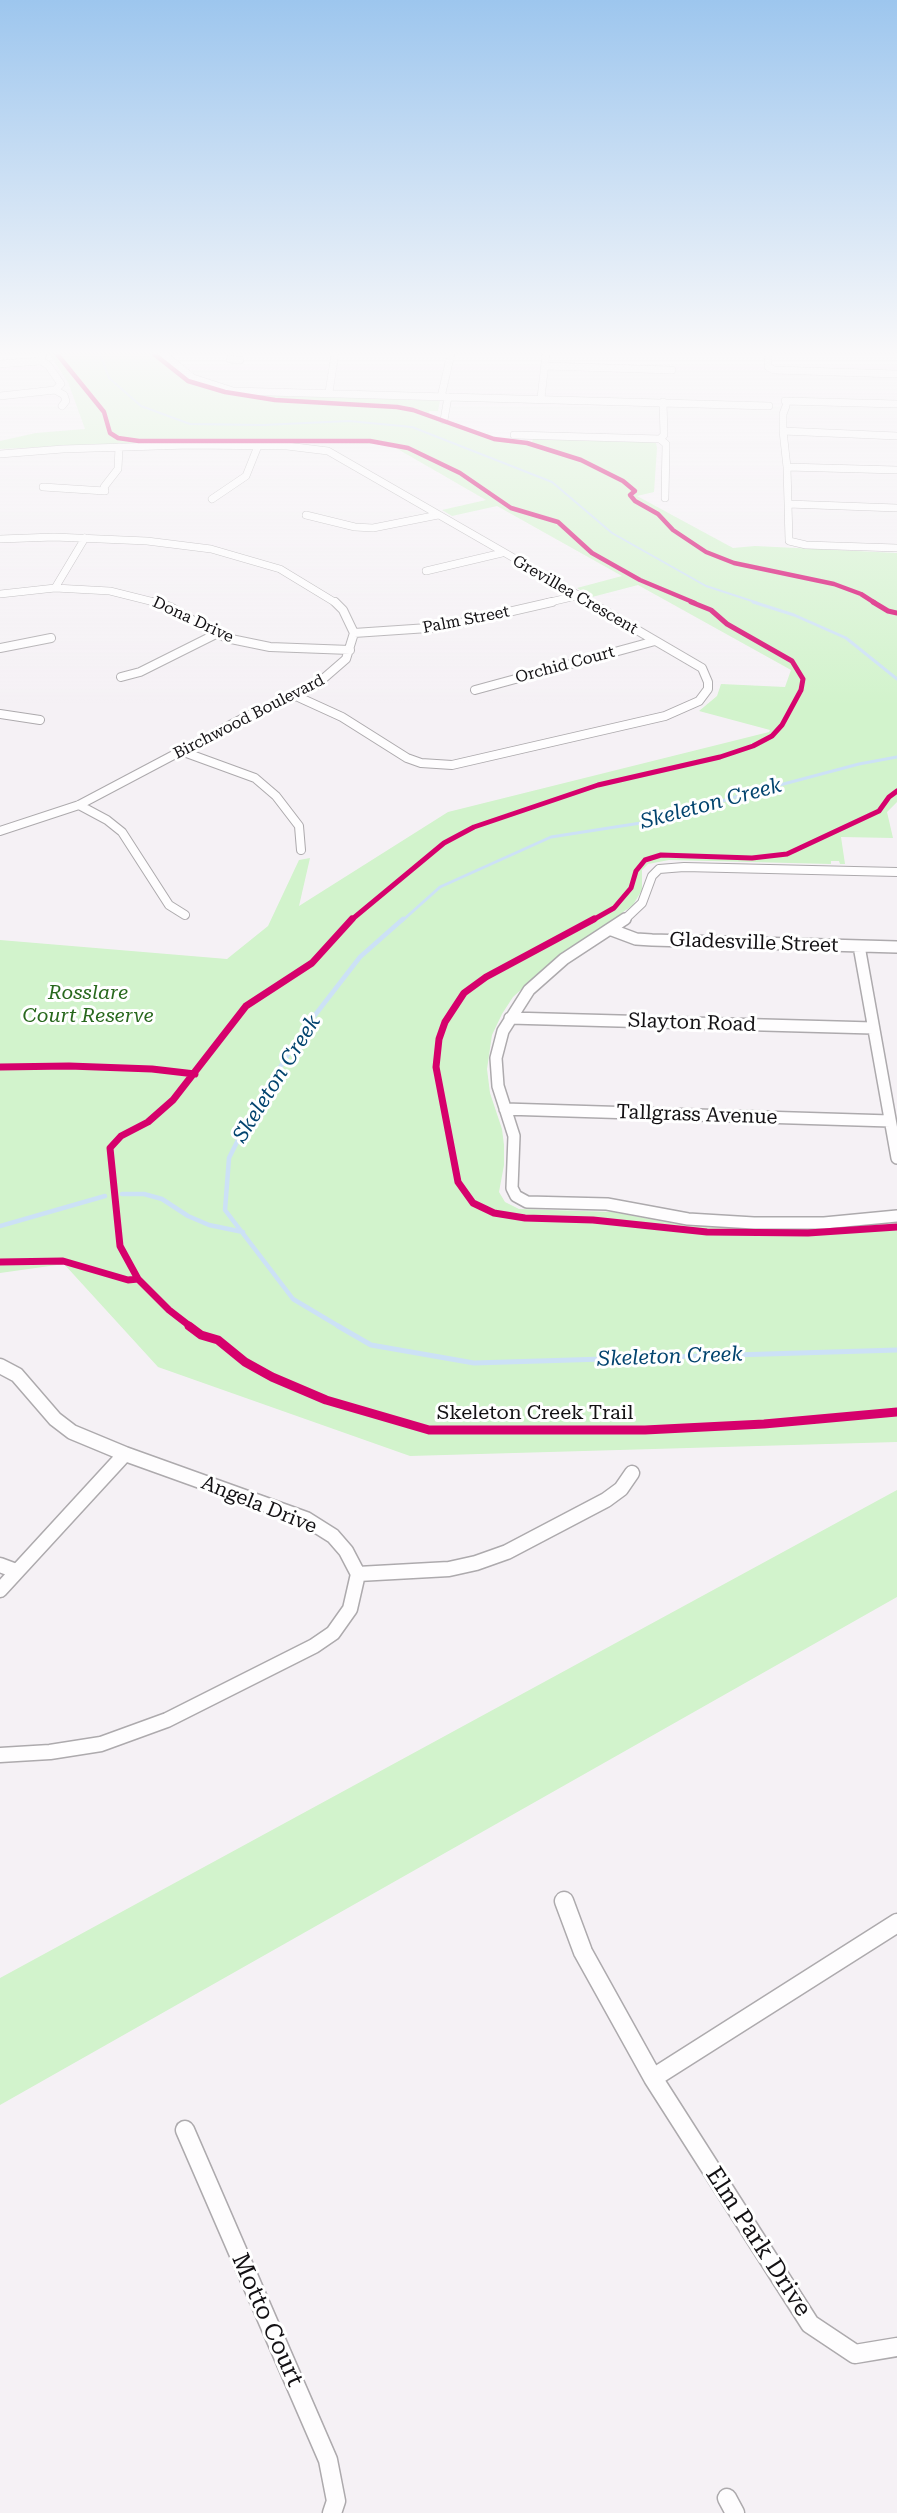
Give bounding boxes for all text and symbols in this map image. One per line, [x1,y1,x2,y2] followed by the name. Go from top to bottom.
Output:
[509,551,641,639] street label: Grevillea Crescent
[149,593,237,647] street label: Dona Drive
[421,602,511,638] street label: Palm Street
[513,643,617,687] street label: Orchid Court
[170,671,328,763] street label: Birchwood Boulevard
[638,773,784,835] water label: Skeleton Creek
[669,928,839,958] street label: Gladesville Street
[22,981,154,1028] park label: Rosslare Court Reserve
[628,1009,756,1037] street label: Slayton Road
[228,1011,326,1147] water label: Skeleton Creek
[616,1100,778,1130] street label: Tallgrass Avenue
[597,1342,743,1372] water label: Skeleton Creek
[437,1401,633,1425] street label: Skeleton Creek Trail
[198,1471,320,1539] street label: Angela Drive
[699,2162,817,2322] street label: Elm Park Drive
[225,2249,309,2391] street label: Motto Court

